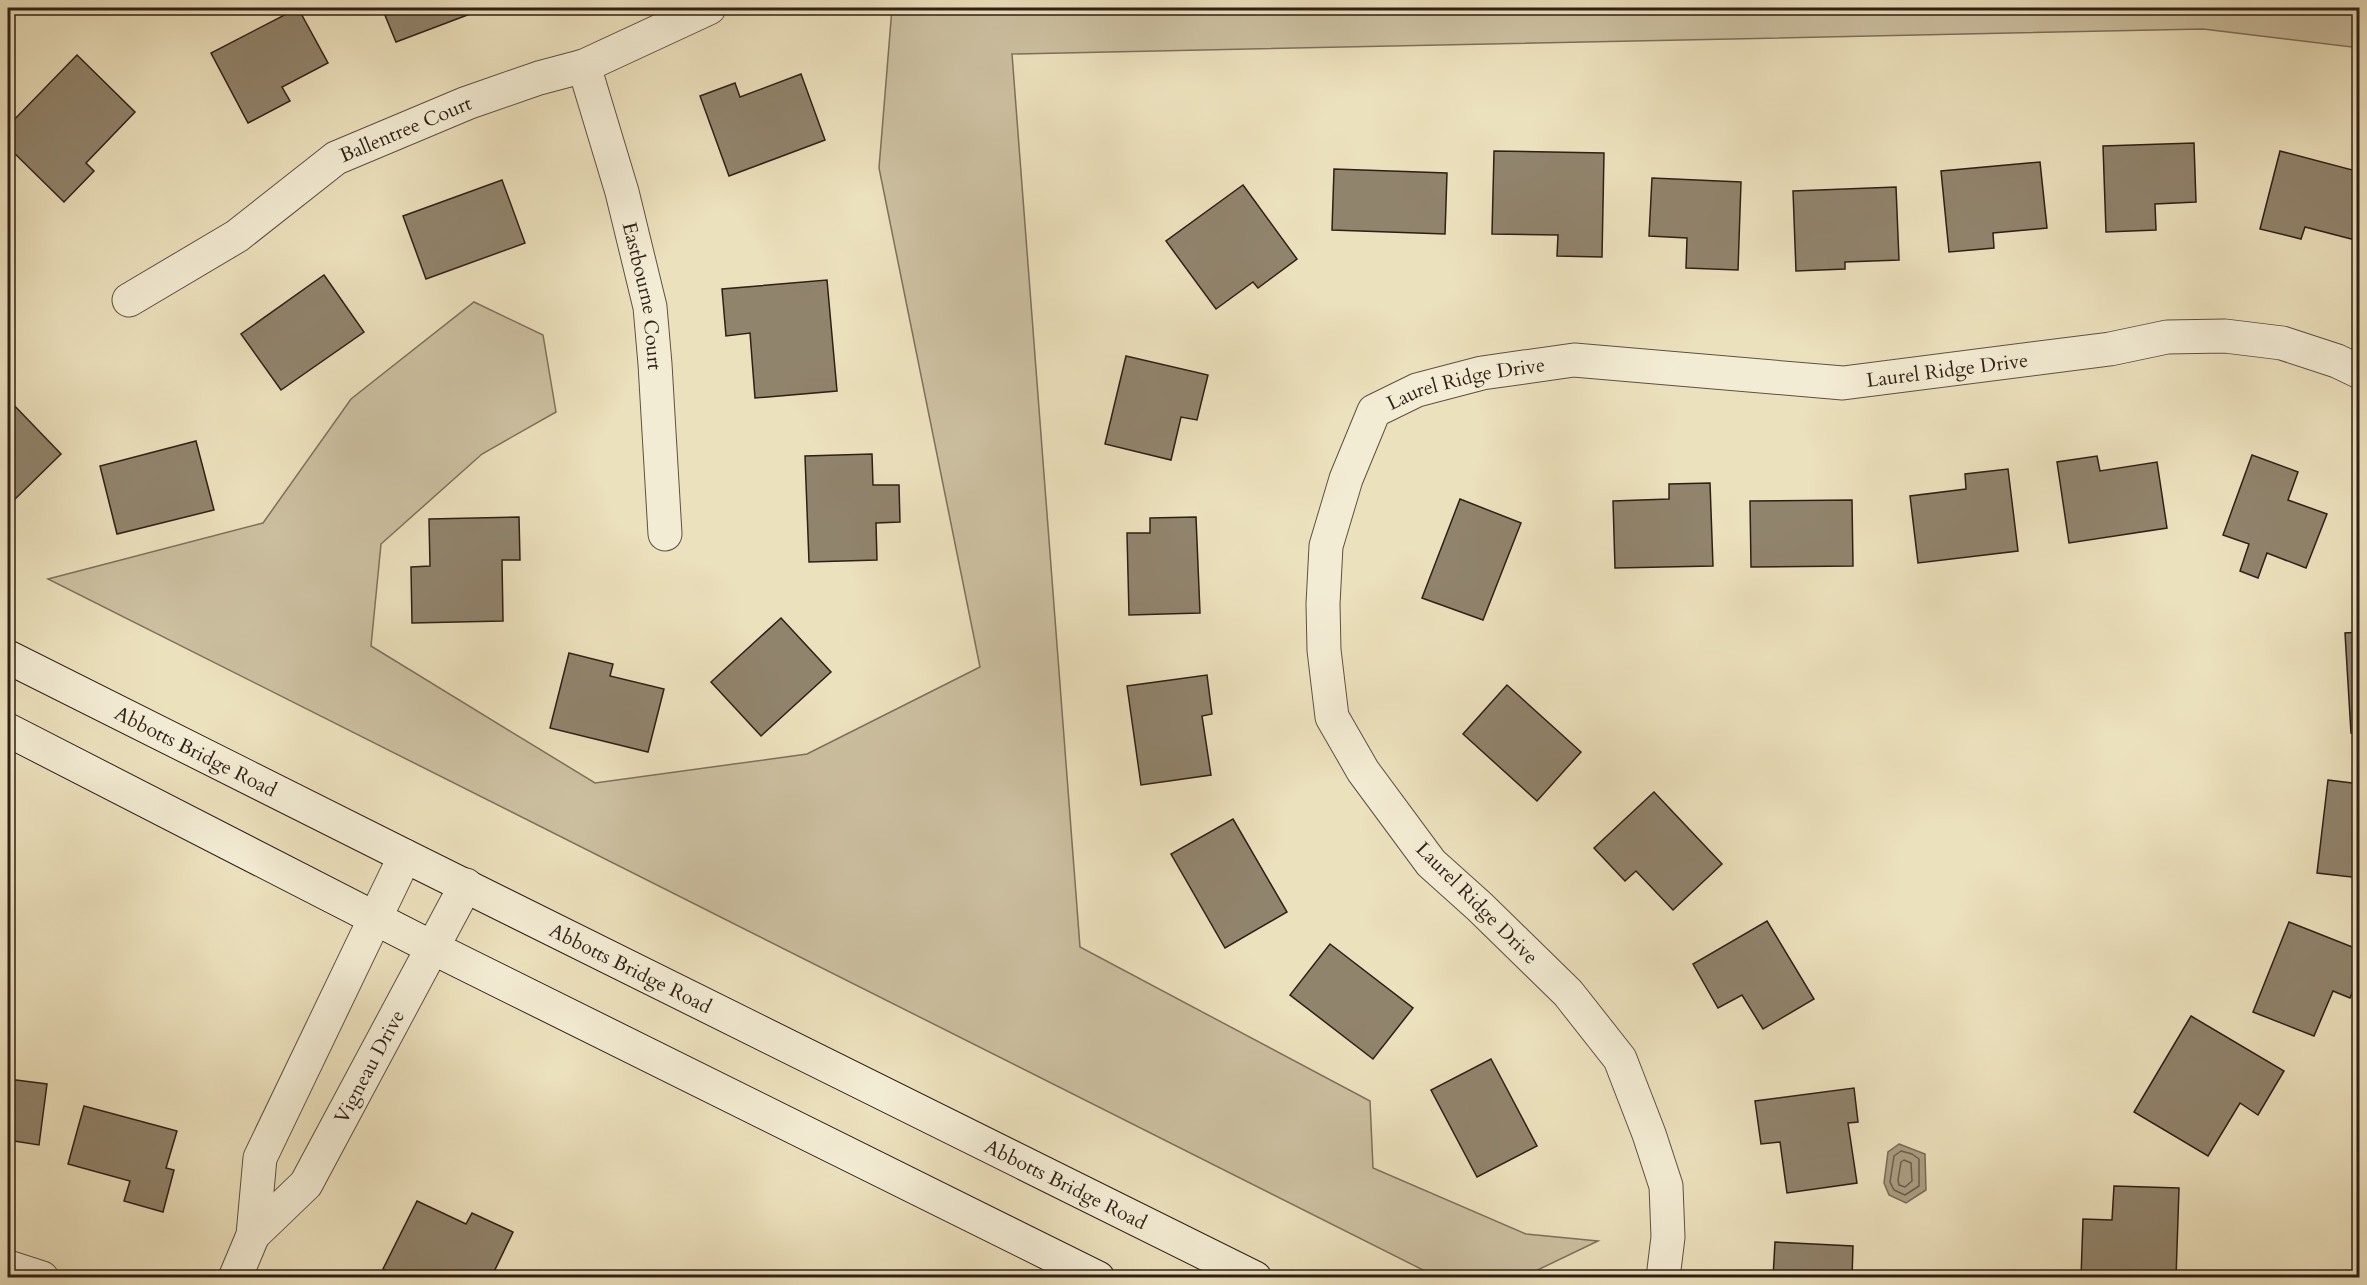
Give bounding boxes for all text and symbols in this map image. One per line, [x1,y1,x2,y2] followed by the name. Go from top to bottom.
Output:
[335,89,476,169] street label: Ballentree Court
[616,219,669,371] street label: Eastbourne Court
[1865,346,2030,393] street label: Laurel Ridge Drive
[1382,351,1547,416] street label: Laurel Ridge Drive
[110,699,282,803] street label: Abbotts Bridge Road
[1410,836,1544,970] street label: Laurel Ridge Drive
[545,916,717,1020] street label: Abbotts Bridge Road
[327,1005,410,1128] street label: Vigneau Drive
[980,1132,1152,1236] street label: Abbotts Bridge Road

